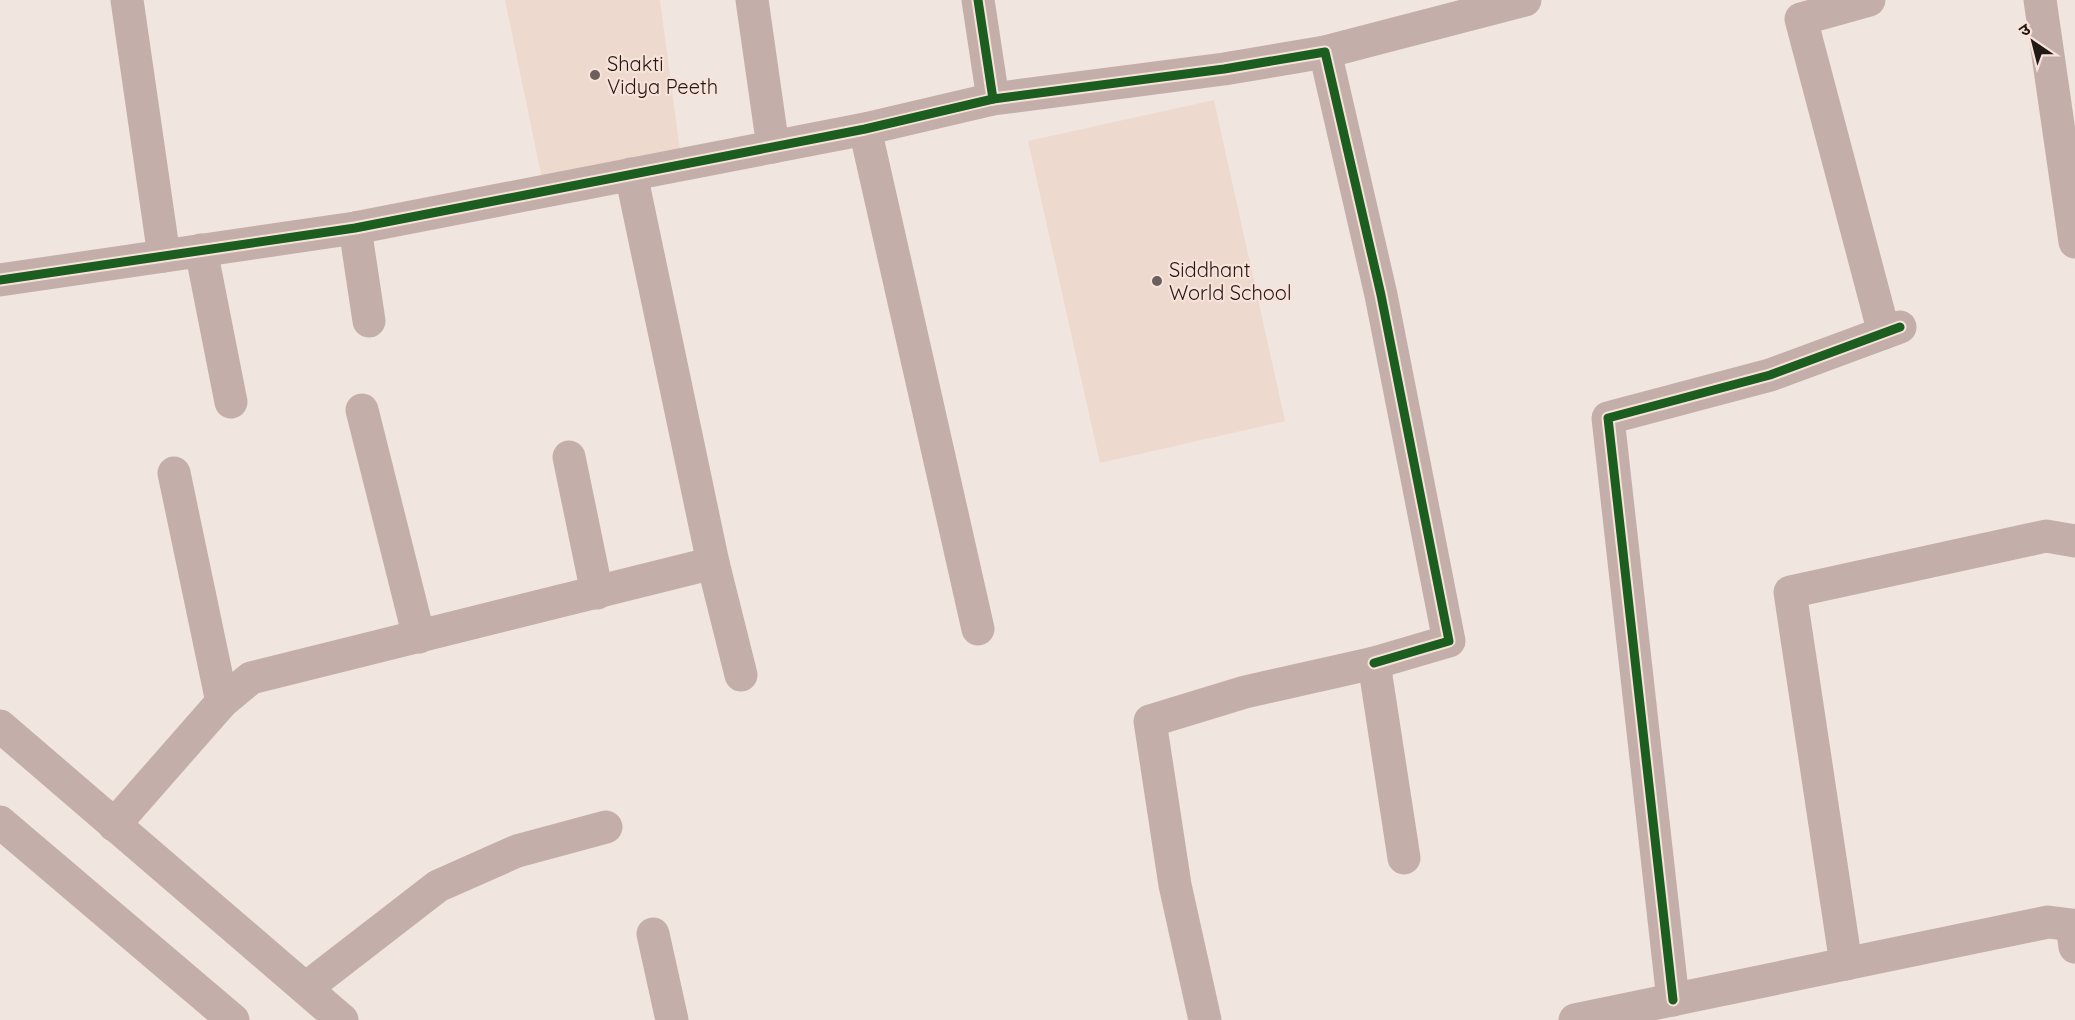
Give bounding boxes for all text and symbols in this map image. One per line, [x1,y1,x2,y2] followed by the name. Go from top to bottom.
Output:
[2003,12,2063,72] north arrow
[2015,18,2034,41] text: उ
[607,51,718,99] place label: Shakti Vidya Peeth
[588,68,602,82] marker: Shakti Vidya Peeth
[1169,257,1292,305] place label: Siddhant World School
[1150,274,1164,288] marker: Siddhant World School

